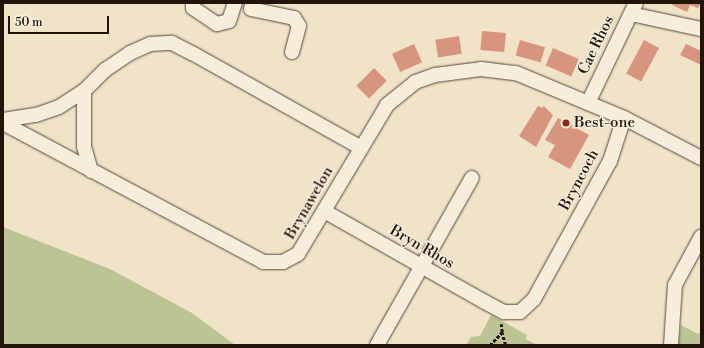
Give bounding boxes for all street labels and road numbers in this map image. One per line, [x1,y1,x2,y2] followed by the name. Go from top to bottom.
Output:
[574,13,618,77] street label: Cae Rhos
[556,147,602,213] street label: Bryncoch
[281,163,337,243] street label: Brynawelon
[387,221,457,273] street label: Bryn Rhos

